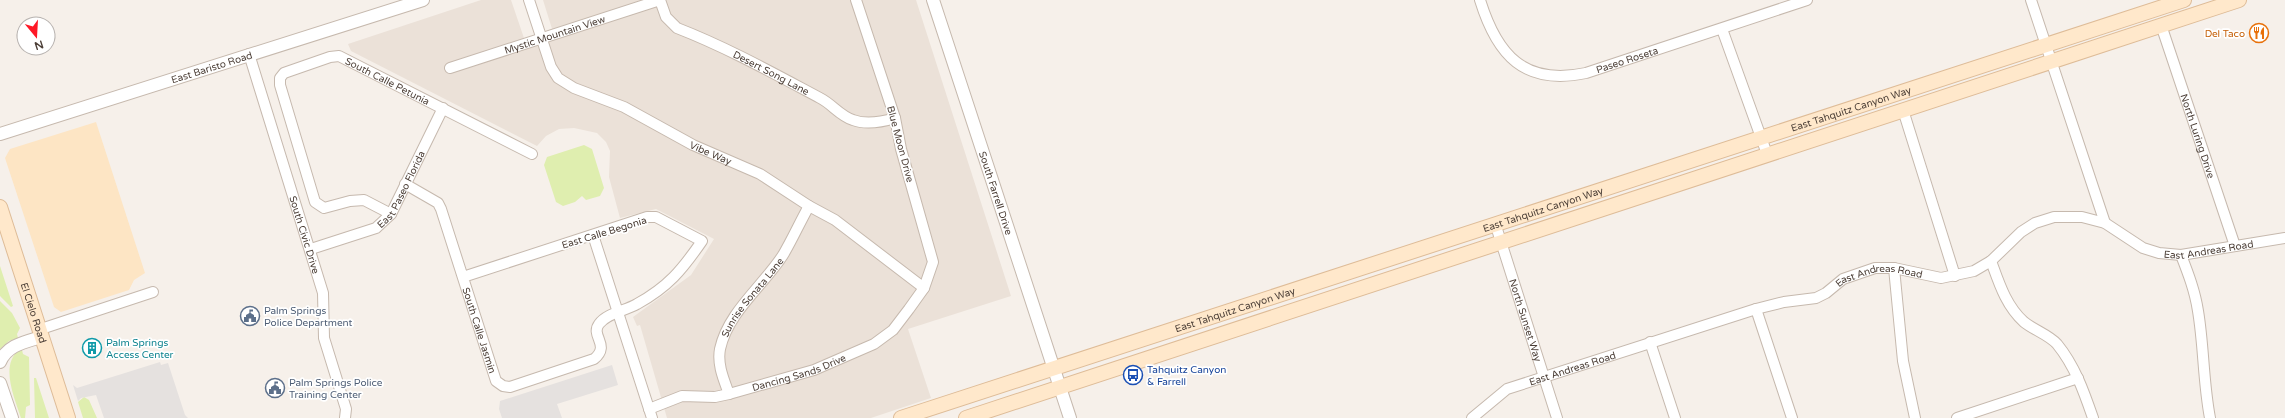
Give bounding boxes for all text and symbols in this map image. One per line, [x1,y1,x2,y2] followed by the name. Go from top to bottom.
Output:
[503,13,607,57] street label: Mystic Mountain View
[16,16,56,56] north arrow
[2248,22,2270,44] restaurant icon: Del Taco
[2205,28,2245,40] place label: Del Taco
[33,37,45,53] text: N
[1595,45,1660,76] street label: Paseo Roseta
[170,49,254,86] street label: East Baristo Road
[731,49,811,98] street label: Desert Song Lane
[343,55,431,108] street label: South Calle Petunia
[1790,84,1913,135] street label: East Tahquitz Canyon Way
[2178,93,2217,180] street label: North Luring Drive
[884,105,916,184] street label: Blue Moon Drive
[687,139,734,168] street label: Vibe Way
[375,149,428,231] street label: East Paseo Florida
[976,150,1015,237] street label: South Farrell Drive
[1481,184,1605,235] street label: East Tahquitz Canyon Way
[286,194,322,276] street label: South Civic Drive
[560,214,648,252] street label: East Calle Begonia
[2163,238,2254,262] street label: East Andreas Road
[719,255,787,339] street label: Sunrise Sonata Lane
[1833,263,1924,290] street label: East Andreas Road
[1506,278,1544,364] street label: North Sunset Way
[18,281,48,345] street label: El Cielo Road
[1173,285,1297,335] street label: East Tahquitz Canyon Way
[459,286,498,375] street label: South Calle Jasmin
[239,305,261,327] public building icon: Palm Springs Police Department
[264,305,353,329] place label: Palm Springs Police Department
[81,337,103,359] building icon: Palm Springs Access Center
[106,337,174,361] place label: Palm Springs Access Center
[1528,349,1617,389] street label: East Andreas Road
[751,352,848,394] street label: Dancing Sands Drive
[1122,364,1144,386] bus stop icon: Tahquitz Canyon & Farrell
[1147,364,1226,388] place label: Tahquitz Canyon & Farrell
[264,377,286,399] public building icon: Palm Springs Police Training Center
[289,377,383,401] place label: Palm Springs Police Training Center

